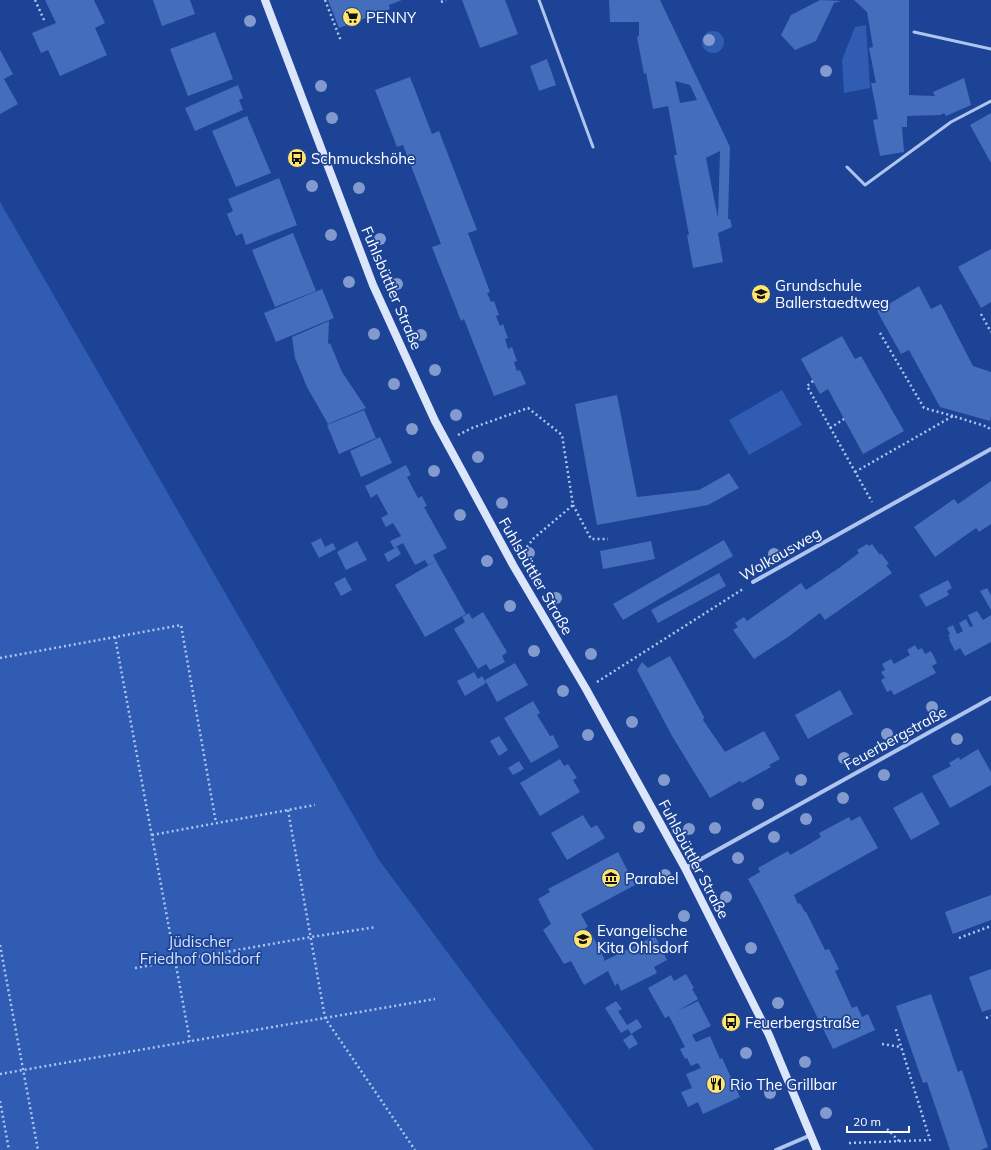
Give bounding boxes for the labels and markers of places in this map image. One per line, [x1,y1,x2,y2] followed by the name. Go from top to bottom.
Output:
[341,6,363,28] supermarket icon: PENNY
[366,8,417,27] place label: PENNY
[286,147,308,169] bus stop icon: Schmuckshöhe
[311,149,415,168] place label: Schmuckshöhe
[775,276,889,312] place label: Grundschule Ballerstaedtweg
[750,283,772,305] school or university icon: Grundschule Ballerstaedtweg
[600,867,622,889] museum icon: Parabel
[625,869,679,888] place label: Parabel
[597,921,689,957] place label: Evangelische Kita Ohlsdorf
[572,928,594,950] school or university icon: Evangelische Kita Ohlsdorf
[720,1011,742,1033] bus stop icon: Feuerbergstraße
[745,1013,860,1032] place label: Feuerbergstraße
[705,1073,727,1095] restaurant icon: Rio The Grillbar
[730,1075,837,1094] place label: Rio The Grillbar

